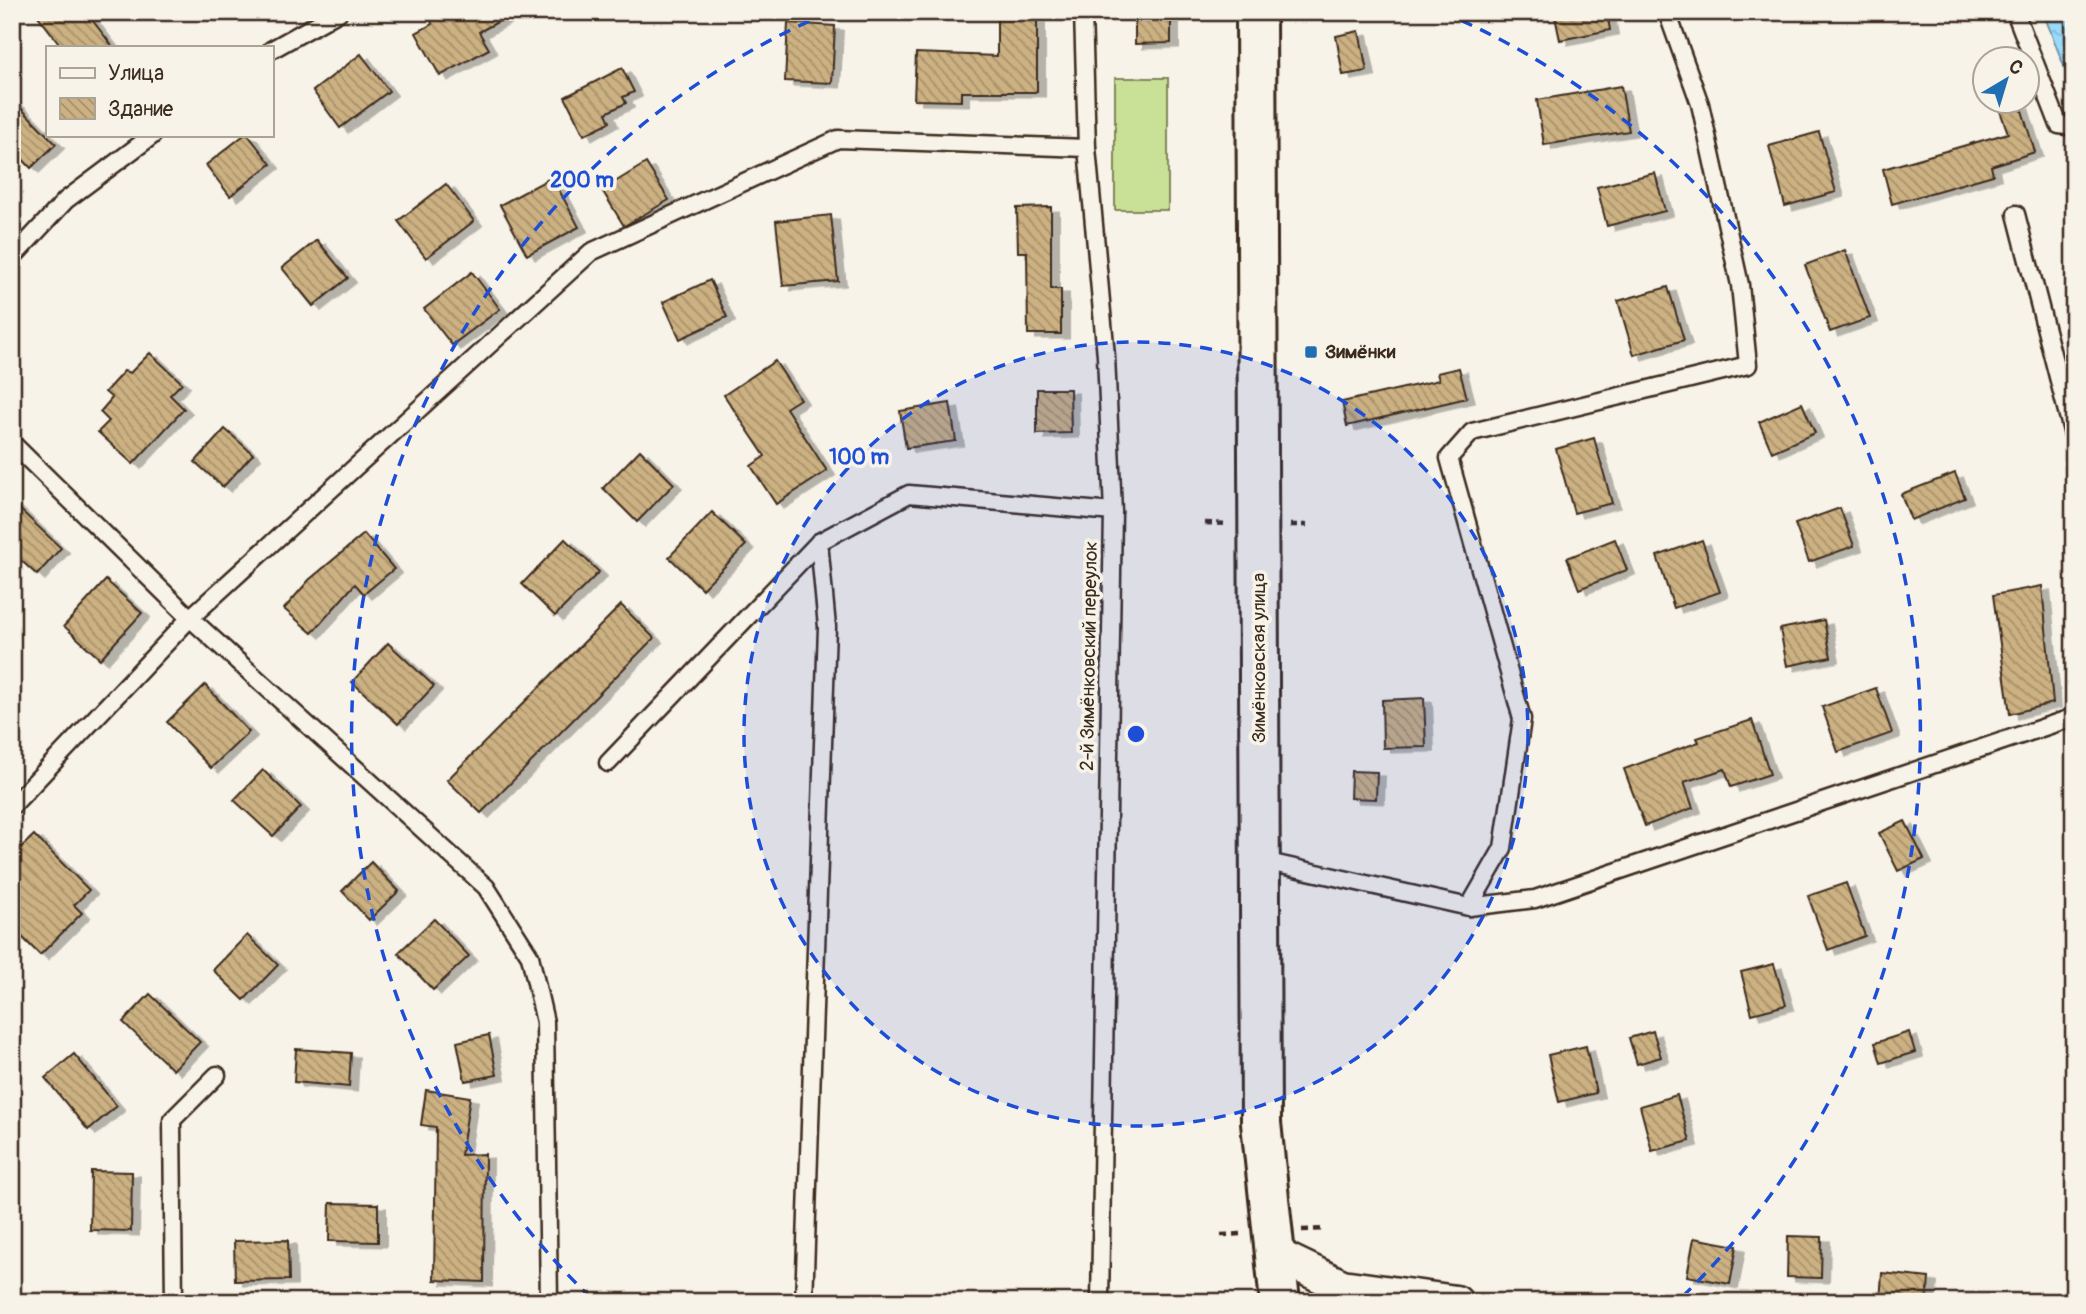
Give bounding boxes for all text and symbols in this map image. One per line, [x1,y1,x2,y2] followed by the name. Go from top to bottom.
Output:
[46,46,273,136] legend
[1970,46,2040,116] north arrow
[2004,54,2028,81] text: С
[108,60,164,87] text: Улица
[108,96,174,123] text: Здание
[550,167,614,194] text: 200 m
[1325,340,1396,364] place label: Зимёнки
[1303,344,1319,360] marker: Зимёнки
[829,444,889,471] text: 100 m
[1075,541,1103,771] street label: 2-й Зимёнковский переулок
[1247,573,1271,743] street label: Зимёнковская улица
[1124,722,1148,746] centre of rings

